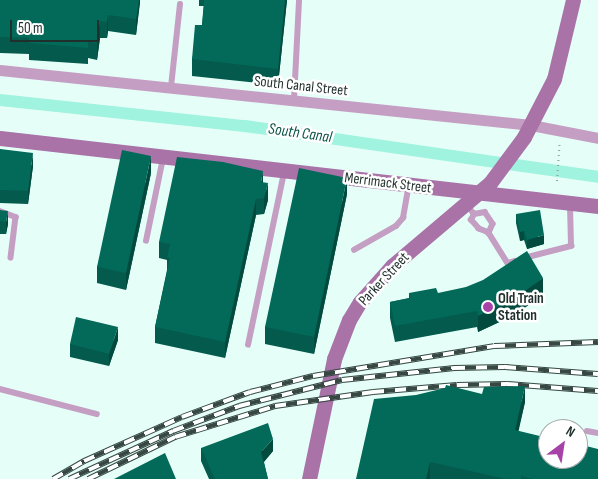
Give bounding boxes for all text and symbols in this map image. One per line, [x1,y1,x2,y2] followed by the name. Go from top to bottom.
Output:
[12,10,101,42] scale bar
[18,19,43,38] text: 50 m
[253,72,349,100] street label: South Canal Street
[267,120,333,148] water label: South Canal
[343,169,433,197] street label: Merrimack Street
[355,249,413,309] street label: Parker Street
[498,289,544,324] place label: Old Train Station
[482,301,494,313] marker: Old Train Station
[538,419,588,469] north arrow
[563,422,578,441] text: N

